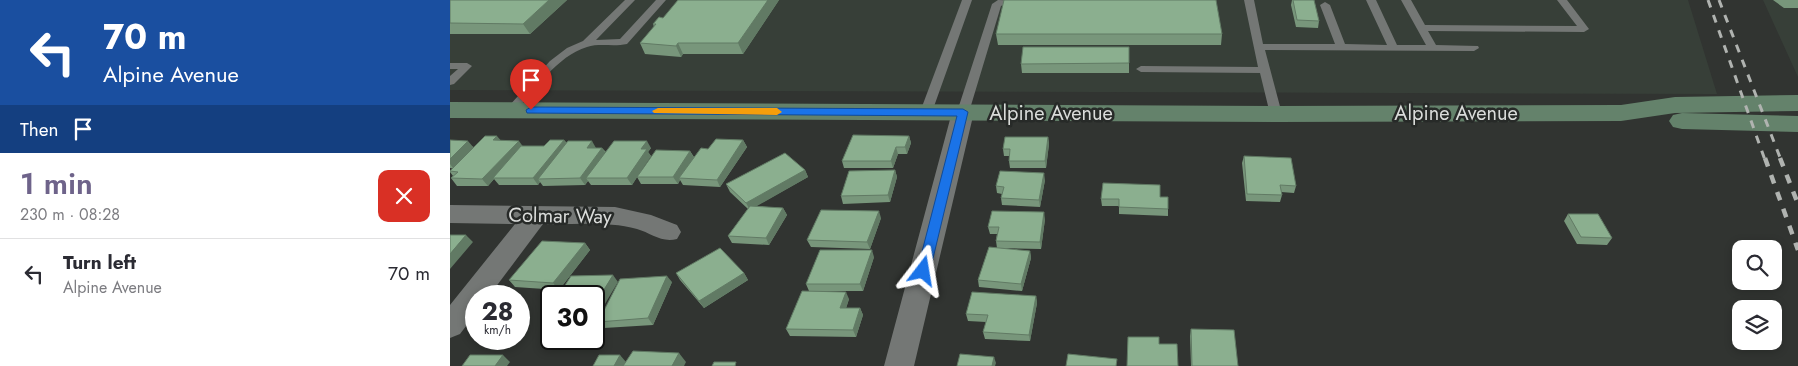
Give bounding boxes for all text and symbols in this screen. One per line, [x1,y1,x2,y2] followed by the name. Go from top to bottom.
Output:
[103,12,186,62] text: 70 m
[20,20,85,85] icon: left
[103,58,239,90] text: Alpine Avenue
[510,59,552,110] pin
[517,66,545,94] icon: arrive
[989,99,1113,128] street label: Alpine Avenue
[1394,99,1518,128] street label: Alpine Avenue
[69,115,97,143] icon: arrive
[20,116,59,143] text: Then
[20,162,93,205] text: 1 min
[378,170,430,222] button: close
[508,201,612,231] street label: Colmar Way
[20,203,120,226] text: 230 m · 08:28
[1732,240,1782,350] map controls
[1732,240,1782,290] button: search
[896,244,948,296] position arrow
[63,249,136,276] text: Turn left
[20,260,48,288] icon: left
[388,260,430,287] text: 70 m
[63,276,162,299] text: Alpine Avenue
[540,285,605,350] speed limit sign: 30
[481,293,514,329] text: 28
[1732,300,1782,350] button: layers
[484,321,511,339] text: km/h

